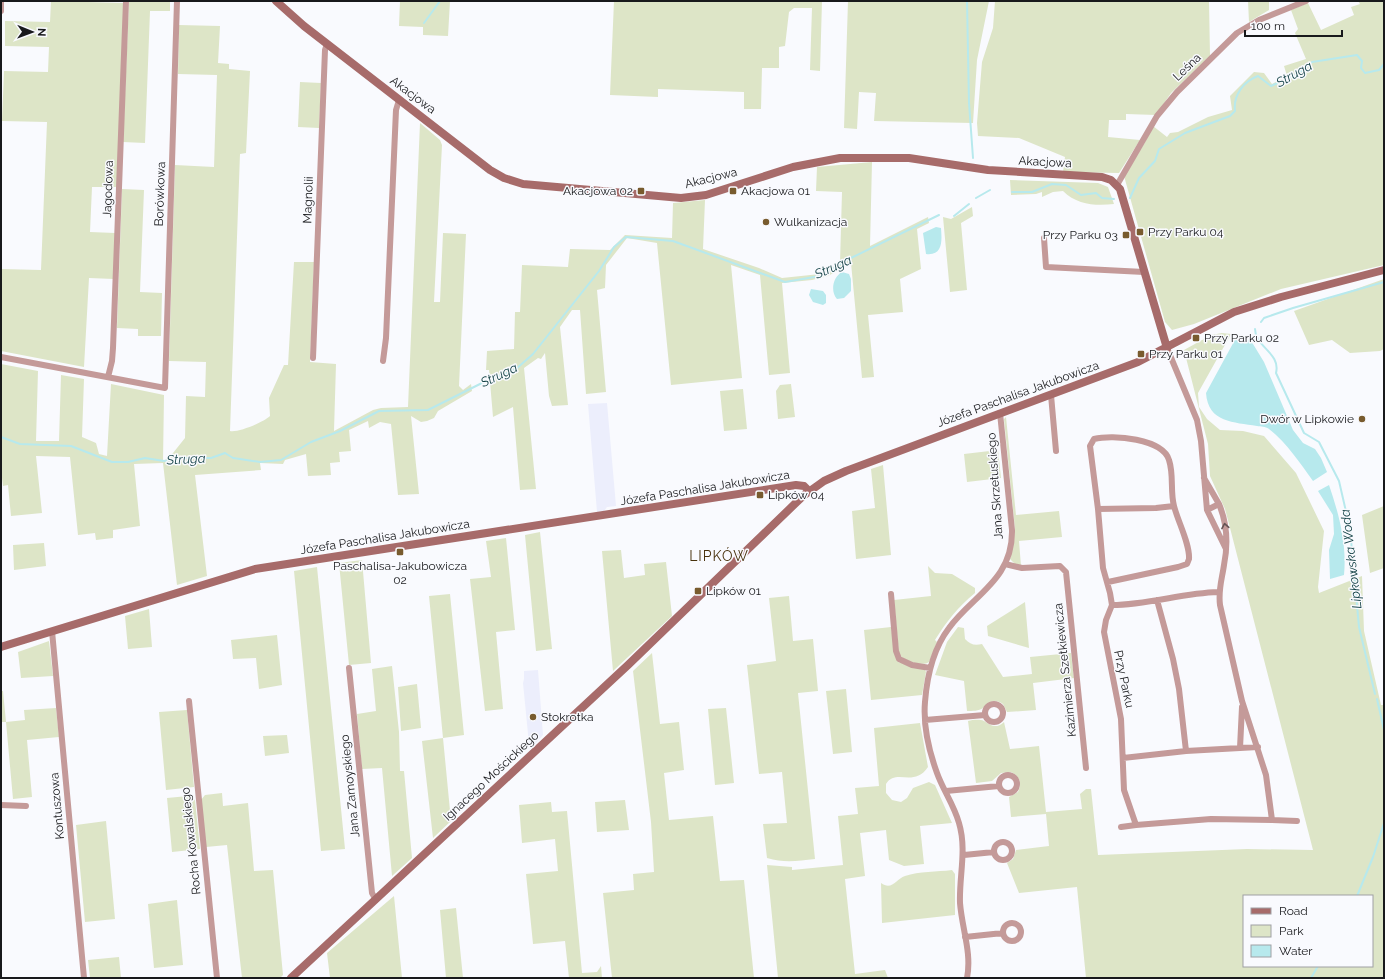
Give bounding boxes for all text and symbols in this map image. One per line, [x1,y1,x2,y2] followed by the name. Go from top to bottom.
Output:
[12,12,52,52] north arrow
[1245,12,1342,38] scale bar
[1251,19,1285,33] text: 100 m
[35,28,48,36] text: N
[1170,50,1204,84] street label: Leśna
[1272,58,1315,91] water label: Struga
[387,73,439,117] street label: Akacjowa
[1018,154,1072,170] street label: Akacjowa
[100,160,116,218] street label: Jagodowa
[152,161,168,227] street label: Borówkowa
[683,165,739,191] street label: Akacjowa
[300,176,316,224] street label: Magnolii
[563,184,633,198] place label: Akacjowa 02
[741,184,810,198] place label: Akacjowa 01
[636,186,646,196] marker: Akacjowa 02
[728,186,738,196] marker: Akacjowa 01
[774,215,847,229] place label: Wulkanizacja
[761,217,771,227] marker: Wulkanizacja
[1148,225,1224,239] place label: Przy Parku 04
[1135,227,1145,237] marker: Przy Parku 04
[1043,228,1118,242] place label: Przy Parku 03
[1121,230,1131,240] marker: Przy Parku 03
[811,252,854,282] water label: Struga
[1204,331,1279,345] place label: Przy Parku 02
[1191,333,1201,343] marker: Przy Parku 02
[1149,347,1223,361] place label: Przy Parku 01
[1136,349,1146,359] marker: Przy Parku 01
[935,358,1101,430] street label: Józefa Paschalisa Jakubowicza
[477,360,520,390] water label: Struga
[1260,412,1354,426] place label: Dwór w Lipkowie
[1357,414,1367,424] marker: Dwór w Lipkowie
[984,432,1006,540] street label: Jana Skrzetuskiego
[165,450,206,468] water label: Struga
[619,468,791,508] street label: Józefa Paschalisa Jakubowicza
[768,488,825,502] place label: Lipków 04
[755,490,765,500] marker: Lipków 04
[1337,508,1365,610] water label: Lipkowska Woda
[299,517,471,557] street label: Józefa Paschalisa Jakubowicza
[1221,523,1230,529] one-way arrow
[395,547,405,557] marker: Paschalisa-Jakubowicza 02
[689,547,749,564] district label: LIPKÓW
[333,559,467,587] place label: Paschalisa-Jakubowicza 02
[706,584,761,598] place label: Lipków 01
[693,586,703,596] marker: Lipków 01
[1051,602,1079,738] street label: Kazimierza Szetkiewicza
[1111,649,1137,709] street label: Przy Parku
[541,710,594,724] place label: Stokrotka
[528,712,538,722] marker: Stokrotka
[441,728,541,824] street label: Ignacego Mościckiego
[338,734,362,838] street label: Jana Zamoyskiego
[47,772,67,840] street label: Kontuszowa
[178,787,204,895] street label: Rocha Kowalskiego
[1243,895,1373,967] legend
[1279,904,1308,918] text: Road
[1279,924,1304,938] text: Park
[1279,944,1313,958] text: Water

